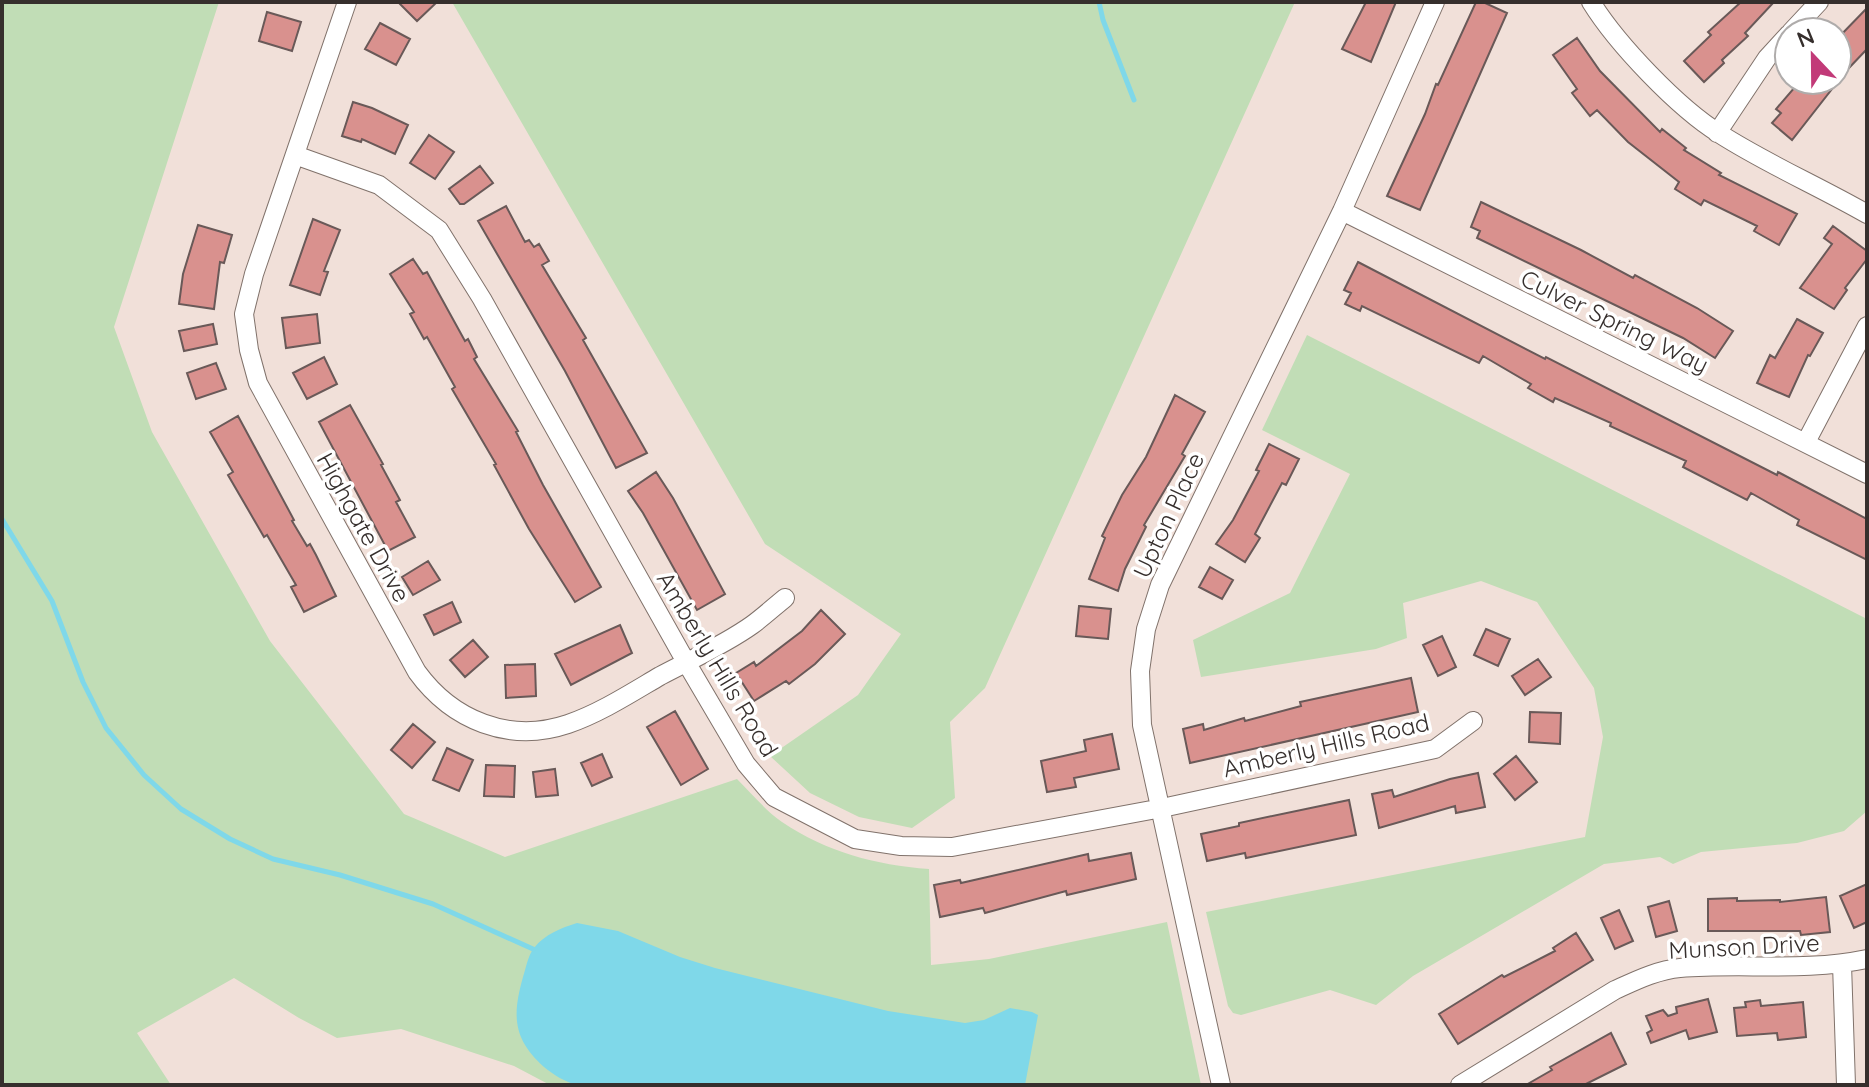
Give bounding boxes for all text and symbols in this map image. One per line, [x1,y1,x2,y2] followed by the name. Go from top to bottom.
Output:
[1773,16,1853,96] north arrow
[1793,21,1818,53] text: N
[1516,263,1714,379] street label: Culver Spring Way
[311,447,417,607] street label: Highgate Drive
[1126,448,1210,582] street label: Upton Place
[651,566,785,762] street label: Amberly Hills Road
[1220,707,1432,783] street label: Amberly Hills Road
[1668,927,1820,965] street label: Munson Drive

